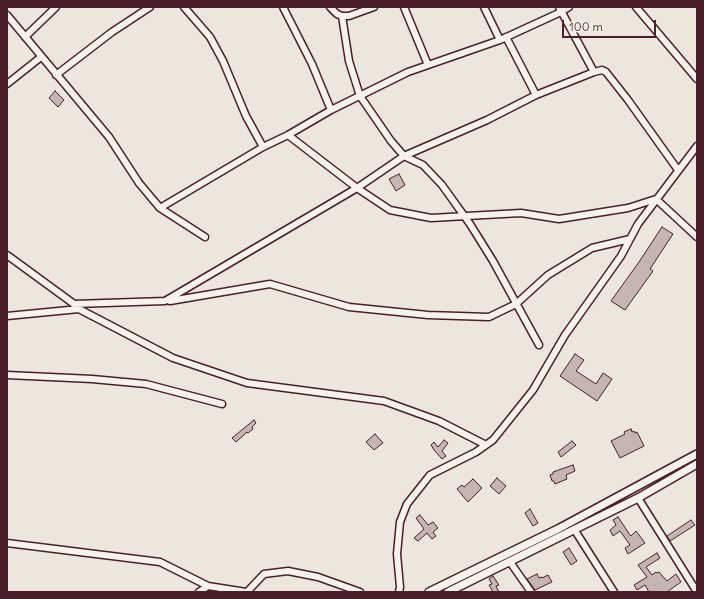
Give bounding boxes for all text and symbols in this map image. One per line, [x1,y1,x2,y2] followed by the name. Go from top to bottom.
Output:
[564,12,658,38] scale bar
[569,19,603,34] text: 100 m

